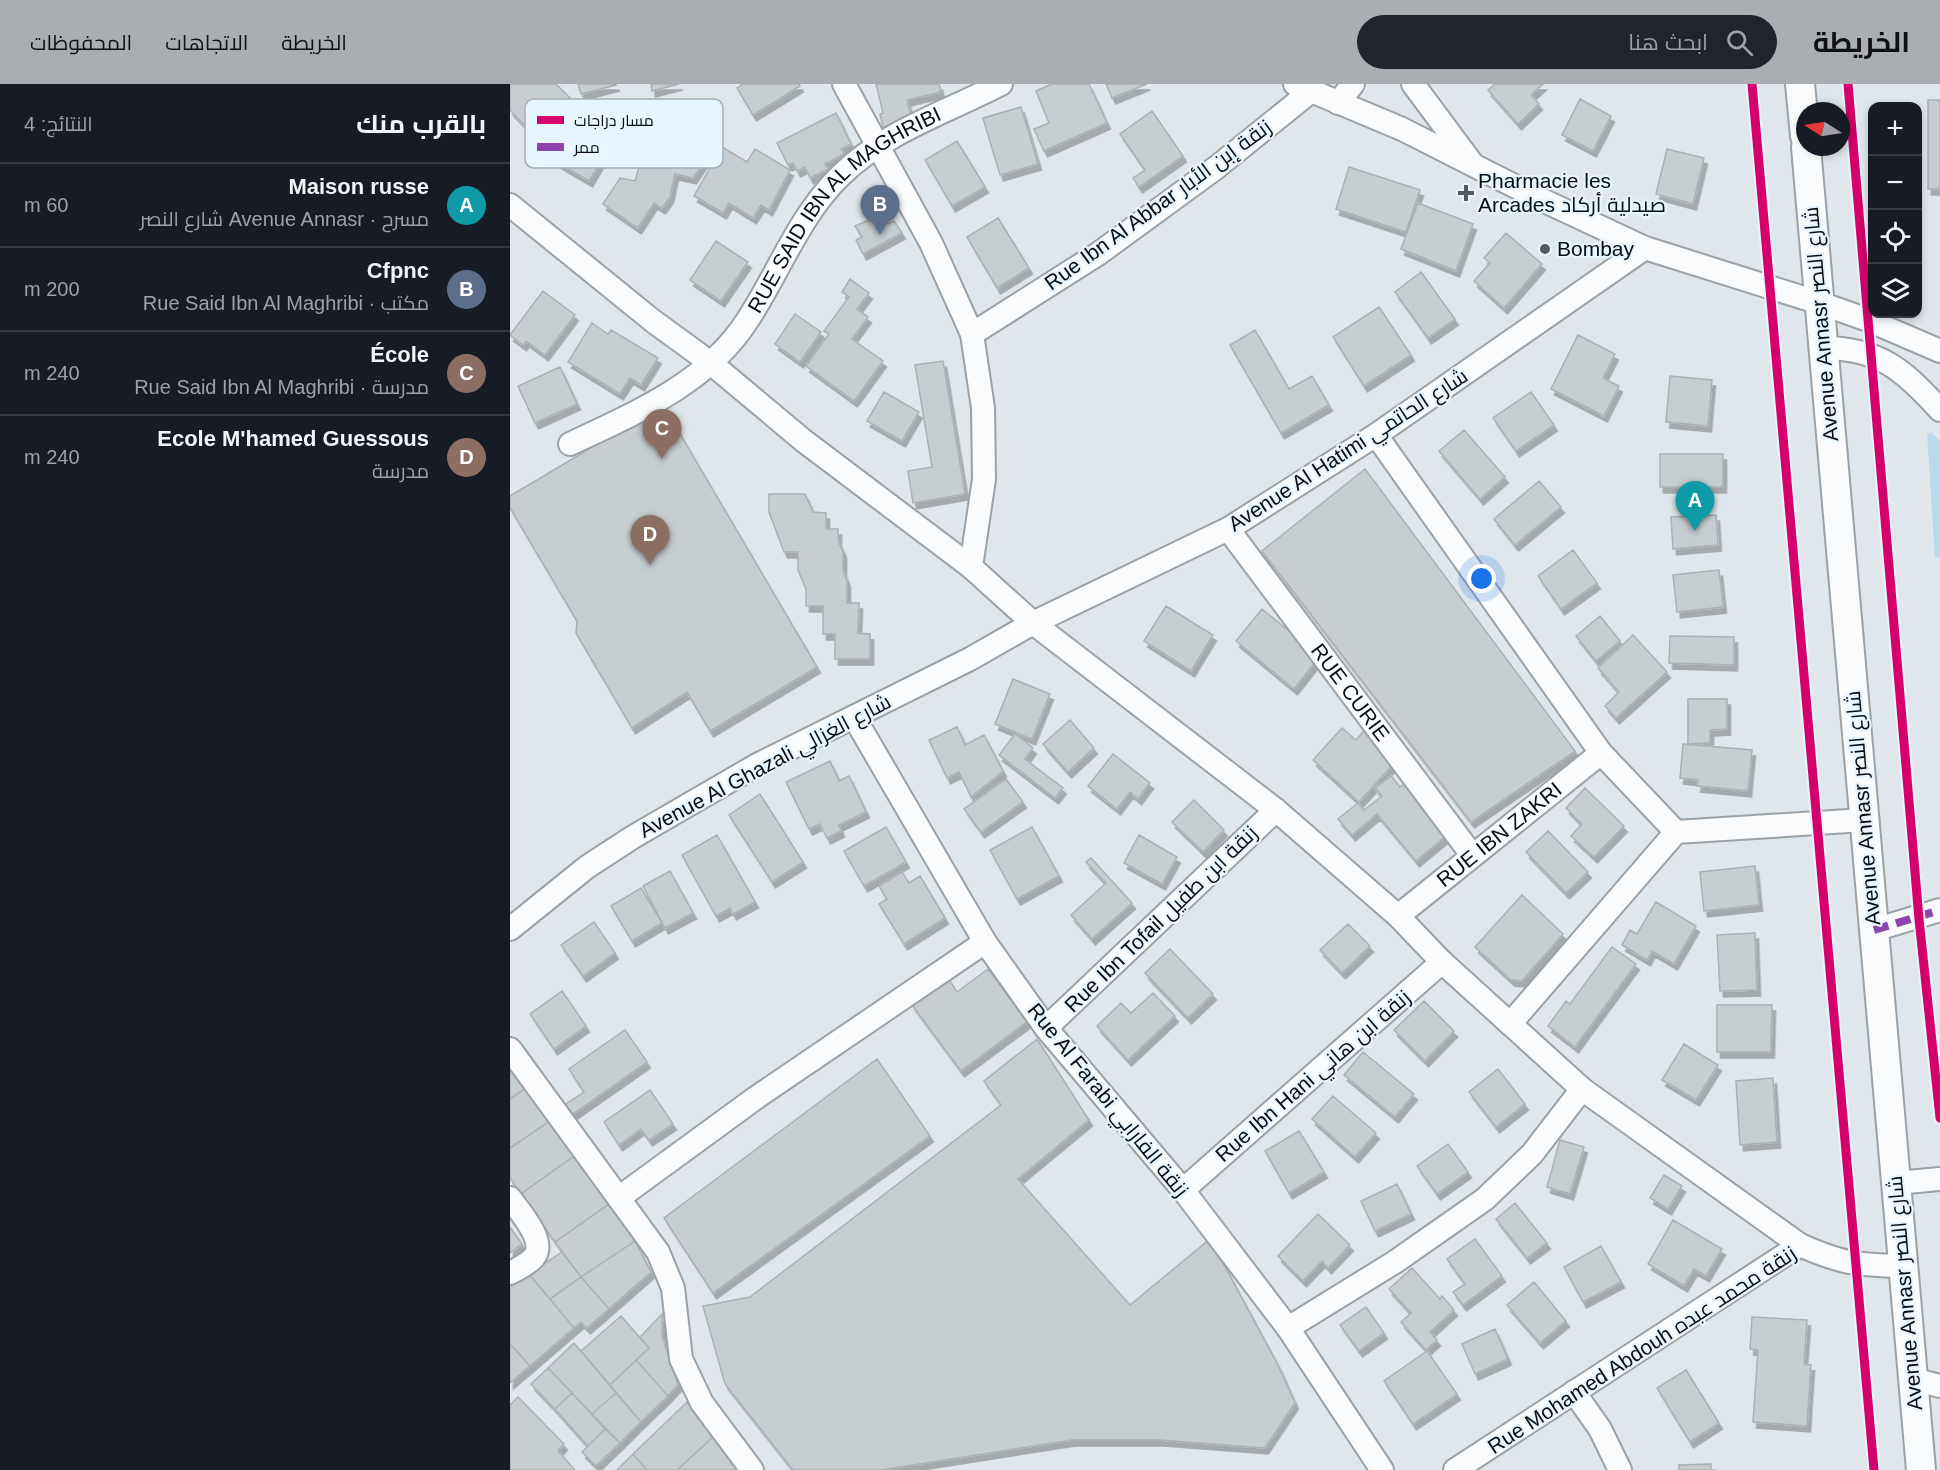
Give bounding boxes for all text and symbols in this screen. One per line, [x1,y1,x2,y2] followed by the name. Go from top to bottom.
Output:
[1357,15,1777,69] search box
[1723,26,1756,59] icon: search
[1813,27,1910,58] text: الخريطة
[1628,30,1708,55] text: ابحث هنا
[30,31,132,54] text: المحفوظات
[165,31,248,54] text: الاتجاهات
[281,31,347,54] text: الخريطة
[525,99,723,168] legend
[1796,102,1850,156] north arrow
[1868,102,1922,318] map controls
[1868,102,1922,156] button: +
[742,105,956,325] street label: RUE SAID IBN AL MAGHRIBI
[356,109,486,139] text: بالقرب منك
[574,112,654,130] text: مسار دراجات
[24,113,93,135] text: النتائج: 4
[1040,115,1277,296] street label: Rue Ibn Al Abbar زنقة إبن الأبار
[573,139,600,157] text: ممر
[1868,156,1922,210] button: −
[1478,169,1666,217] place label: Pharmacie les Arcades صيدلية أركاد
[288,174,429,199] text: Maison russe
[860,186,899,235] pin: B
[1459,186,1473,200] marker: Pharmacie les Arcades صيدلية أركاد
[24,194,68,216] text: 60 m
[459,194,474,216] text: A
[1799,205,1845,442] street label: Avenue Annasr شارع النصر
[140,208,429,230] text: مسرح · Avenue Annasr شارع النصر
[1868,210,1922,264] button: locate
[1557,237,1635,260] place label: Bombay
[1538,242,1552,256] marker: Bombay
[367,258,429,283] text: Cfpnc
[1868,264,1922,318] button: layers
[24,278,80,300] text: 200 m
[459,278,474,300] text: B
[143,292,429,314] text: مكتب · Rue Said Ibn Al Maghribi
[370,342,429,367] text: École
[24,362,80,384] text: 240 m
[459,362,474,384] text: C
[1224,364,1474,540] street label: Avenue Al Hatimi شارع الحاتمي
[134,376,429,398] text: مدرسة · Rue Said Ibn Al Maghribi
[642,410,682,459] pin: C
[157,426,429,451] text: Ecole M'hamed Guessous
[24,446,80,468] text: 240 m
[459,446,474,468] text: D
[372,460,429,482] text: مدرسة
[1676,482,1714,531] pin: A
[630,516,670,565] pin: D
[1467,564,1496,593] your location
[1307,639,1394,745] street label: RUE CURIE
[635,689,897,846] street label: Avenue Al Ghazali شارع الغزالي
[1841,689,1887,926] street label: Avenue Annasr شارع النصر
[1432,777,1566,891] street label: RUE IBN ZAKRI
[1060,821,1263,1018] street label: Rue Ibn Tofail زنقة ابن طفيل
[1211,985,1418,1170] street label: Rue Ibn Hani زنقة ابن هاني
[1019,998,1193,1204] street label: Rue Al Farabi زنقة الفارابي
[1883,1174,1929,1411] street label: Avenue Annasr شارع النصر
[1483,1241,1801,1459] street label: Rue Mohamed Abdouh زنقة محمد عبده

